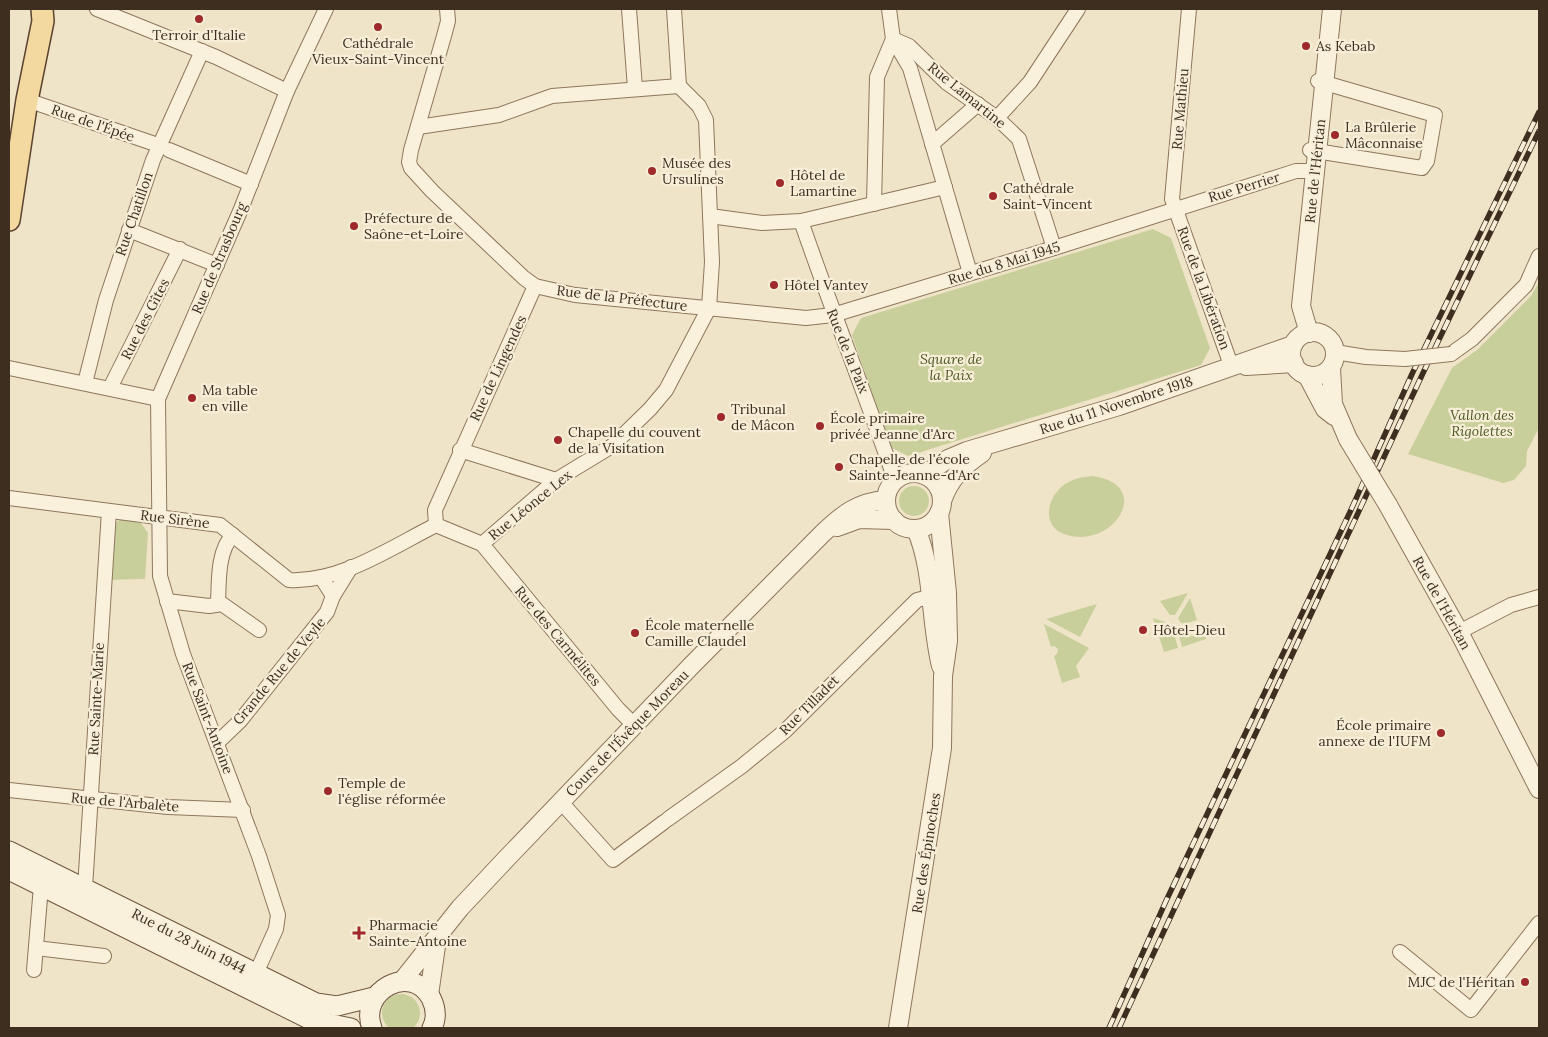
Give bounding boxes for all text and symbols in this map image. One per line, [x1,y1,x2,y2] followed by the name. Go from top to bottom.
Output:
[193,13,205,25] marker: Terroir d'Italie
[372,21,384,33] marker: Cathédrale Vieux-Saint-Vincent
[152,26,246,44] place label: Terroir d'Italie
[311,34,445,68] place label: Cathédrale Vieux-Saint-Vincent
[1315,37,1375,55] place label: As Kebab
[1300,40,1312,52] marker: As Kebab
[924,58,1010,132] street label: Rue Lamartine
[1167,67,1193,151] street label: Rue Mathieu
[49,100,137,146] street label: Rue de l'Épée
[1301,118,1329,224] street label: Rue de l'Héritan
[1345,118,1423,152] place label: La Brûlerie Mâconnaise
[1329,129,1341,141] marker: La Brûlerie Mâconnaise
[662,154,731,188] place label: Musée des Ursulines
[646,165,658,177] marker: Musée des Ursulines
[790,166,857,200] place label: Hôtel de Lamartine
[1206,168,1282,206] street label: Rue Perrier
[111,169,157,258] street label: Rue Chatillon
[774,177,786,189] marker: Hôtel de Lamartine
[1003,179,1093,213] place label: Cathédrale Saint-Vincent
[987,190,999,202] marker: Cathédrale Saint-Vincent
[187,199,251,317] street label: Rue de Strasbourg
[364,209,464,243] place label: Préfecture de Saône-et-Loire
[348,220,360,232] marker: Préfecture de Saône-et-Loire
[1173,224,1235,352] street label: Rue de la Libération
[946,237,1062,289] street label: Rue du 8 Mai 1945
[117,275,173,363] street label: Rue des Gîtes
[784,276,869,294] place label: Hôtel Vantey
[768,279,780,291] marker: Hôtel Vantey
[556,281,689,315] street label: Rue de la Préfecture
[823,306,873,397] street label: Rue de la Paix
[466,312,530,424] street label: Rue de Lingendes
[920,350,982,384] park label: Square de la Paix
[1037,372,1195,438] street label: Rue du 11 Novembre 1918
[202,381,258,415] place label: Ma table en ville
[186,392,198,404] marker: Ma table en ville
[731,400,795,434] place label: Tribunal de Mâcon
[1450,406,1514,440] park label: Vallon des Rigolettes
[830,409,955,443] place label: École primaire privée Jeanne d'Arc
[715,411,727,423] marker: Tribunal de Mâcon
[814,420,826,432] marker: École primaire privée Jeanne d'Arc
[568,423,701,457] place label: Chapelle du couvent de la Visitation
[552,434,564,446] marker: Chapelle du couvent de la Visitation
[849,450,980,484] place label: Chapelle de l'école Sainte-Jeanne-d'Arc
[833,461,845,473] marker: Chapelle de l'école Sainte-Jeanne-d'Arc
[485,465,576,544] street label: Rue Léonce Lex
[139,506,211,532] street label: Rue Sirène
[1409,553,1475,653] street label: Rue de l'Héritan
[511,582,605,690] street label: Rue des Carmélites
[229,613,330,728] street label: Grande Rue de Veyle
[645,616,755,650] place label: École maternelle Camille Claudel
[1153,621,1226,639] place label: Hôtel-Dieu
[1137,624,1149,636] marker: Hôtel-Dieu
[629,627,641,639] marker: École maternelle Camille Claudel
[84,642,108,756] street label: Rue Sainte-Marie
[178,659,238,777] street label: Rue Saint-Antoine
[562,666,692,800] street label: Cours de l'Évêque Moreau
[775,671,843,739] street label: Rue Tilladet
[1319,716,1431,750] place label: École primaire annexe de l'IUFM
[1435,727,1447,739] marker: École primaire annexe de l'IUFM
[338,774,446,808] place label: Temple de l'église réformée
[322,785,334,797] marker: Temple de l'église réformée
[70,788,180,816] street label: Rue de l'Arbalète
[908,791,944,915] street label: Rue des Épinoches
[129,904,250,978] street label: Rue du 28 Juin 1944
[369,916,467,950] place label: Pharmacie Sainte-Antoine
[353,927,365,939] marker: Pharmacie Sainte-Antoine
[1408,973,1515,991] place label: MJC de l'Héritan
[1519,976,1531,988] marker: MJC de l'Héritan

